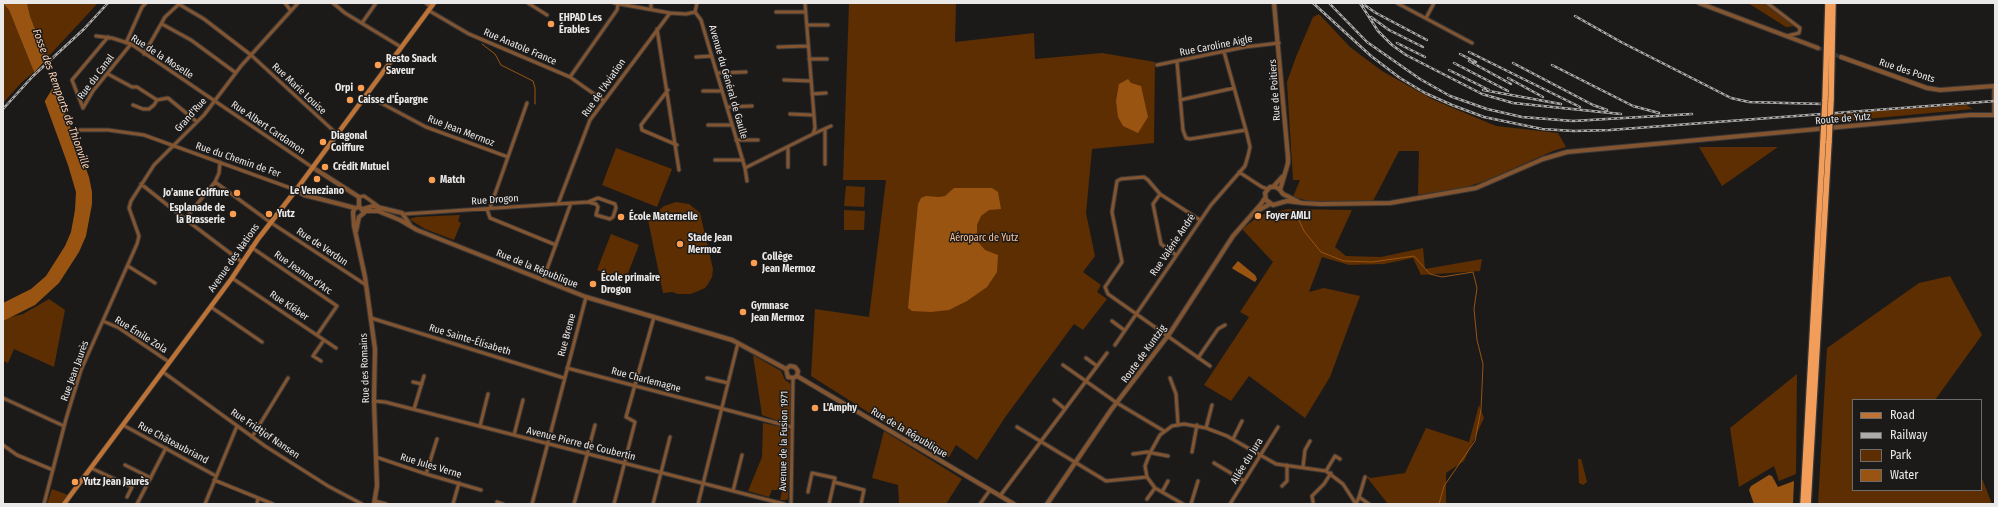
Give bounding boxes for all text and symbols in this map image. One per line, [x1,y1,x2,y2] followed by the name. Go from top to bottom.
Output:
[559,12,602,36] place label: EHPAD Les Érables
[546,19,556,29] marker: EHPAD Les Érables
[706,24,750,140] street label: Avenue du Général de Gaulle
[482,26,558,68] street label: Rue Anatole France
[29,27,93,171] water label: Fosse des Remparts de Thionville
[128,32,196,82] street label: Rue de la Moselle
[1179,33,1253,59] street label: Rue Caroline Aigle
[75,52,117,102] street label: Rue du Canal
[386,53,437,76] place label: Resto Snack Saveur
[1878,56,1936,86] street label: Rue des Ponts
[580,57,628,119] street label: Rue de l'Aviation
[1267,59,1283,121] street label: Rue de Poitiers
[373,60,383,70] marker: Resto Snack Saveur
[269,61,329,117] street label: Rue Marie Louise
[335,82,353,94] place label: Orpi
[356,83,366,93] marker: Orpi
[358,94,428,106] place label: Caisse d'Épargne
[172,95,210,135] street label: Grand'Rue
[345,95,355,105] marker: Caisse d'Épargne
[229,99,307,157] street label: Rue Albert Cardamon
[1815,111,1871,127] street label: Route de Yutz
[426,113,496,149] street label: Rue Jean Mermoz
[331,130,367,154] place label: Diagonal Coiffure
[318,137,328,147] marker: Diagonal Coiffure
[194,140,282,180] street label: Rue du Chemin de Fer
[333,161,389,173] place label: Crédit Mutuel
[320,162,330,172] marker: Crédit Mutuel
[312,174,322,184] marker: Le Veneziano
[440,174,465,186] place label: Match
[427,175,437,185] marker: Match
[290,185,344,197] place label: Le Veneziano
[163,187,229,199] place label: Jo’anne Coiffure
[232,188,242,198] marker: Jo’anne Coiffure
[471,192,519,208] street label: Rue Drogon
[170,202,225,226] place label: Esplanade de la Brasserie
[277,208,295,220] place label: Yutz
[228,209,238,219] marker: Esplanade de la Brasserie
[264,209,274,219] marker: Yutz
[1266,210,1311,222] place label: Foyer AMLI
[629,211,698,223] place label: École Maternelle
[1253,211,1263,221] marker: Foyer AMLI
[616,212,626,222] marker: École Maternelle
[1148,212,1198,278] street label: Rue Valérie André
[206,221,262,295] street label: Avenue des Nations
[294,225,350,269] street label: Rue de Verdun
[688,232,732,256] place label: Stade Jean Mermoz
[950,232,1018,244] park label: Aéroparc de Yutz
[675,239,685,249] marker: Stade Jean Mermoz
[494,247,580,291] street label: Rue de la République
[272,249,334,297] street label: Rue Jeanne d'Arc
[762,251,815,274] place label: Collège Jean Mermoz
[749,258,759,268] marker: Collège Jean Mermoz
[601,272,660,296] place label: École primaire Drogon
[588,279,598,289] marker: École primaire Drogon
[267,289,311,323] street label: Rue Kléber
[751,300,804,324] place label: Gymnase Jean Mermoz
[738,307,748,317] marker: Gymnase Jean Mermoz
[555,312,579,358] street label: Rue Breme
[112,314,170,356] street label: Rue Émile Zola
[428,322,512,358] street label: Rue Sainte-Élisabeth
[1119,323,1169,385] street label: Route de Kuntzig
[358,333,372,403] street label: Rue des Romains
[59,339,91,403] street label: Rue Jean Jaurès
[610,365,682,395] street label: Rue Charlemagne
[777,391,791,491] street label: Avenue de la Fusion 1971
[1852,399,1982,491] legend
[823,402,857,414] place label: L'Amphy
[810,403,820,413] marker: L'Amphy
[869,405,949,461] street label: Rue de la République
[228,407,302,461] street label: Rue Fridtjof Nansen
[1890,408,1915,422] text: Road
[136,419,210,467] street label: Rue Châteaubriand
[525,425,637,463] street label: Avenue Pierre de Coubertin
[1890,428,1927,442] text: Railway
[1228,436,1266,486] street label: Allée du Jura
[1890,448,1911,462] text: Park
[399,451,463,481] street label: Rue Jules Verne
[1890,468,1918,482] text: Water
[83,476,149,488] place label: Yutz Jean Jaurès
[70,477,80,487] marker: Yutz Jean Jaurès

